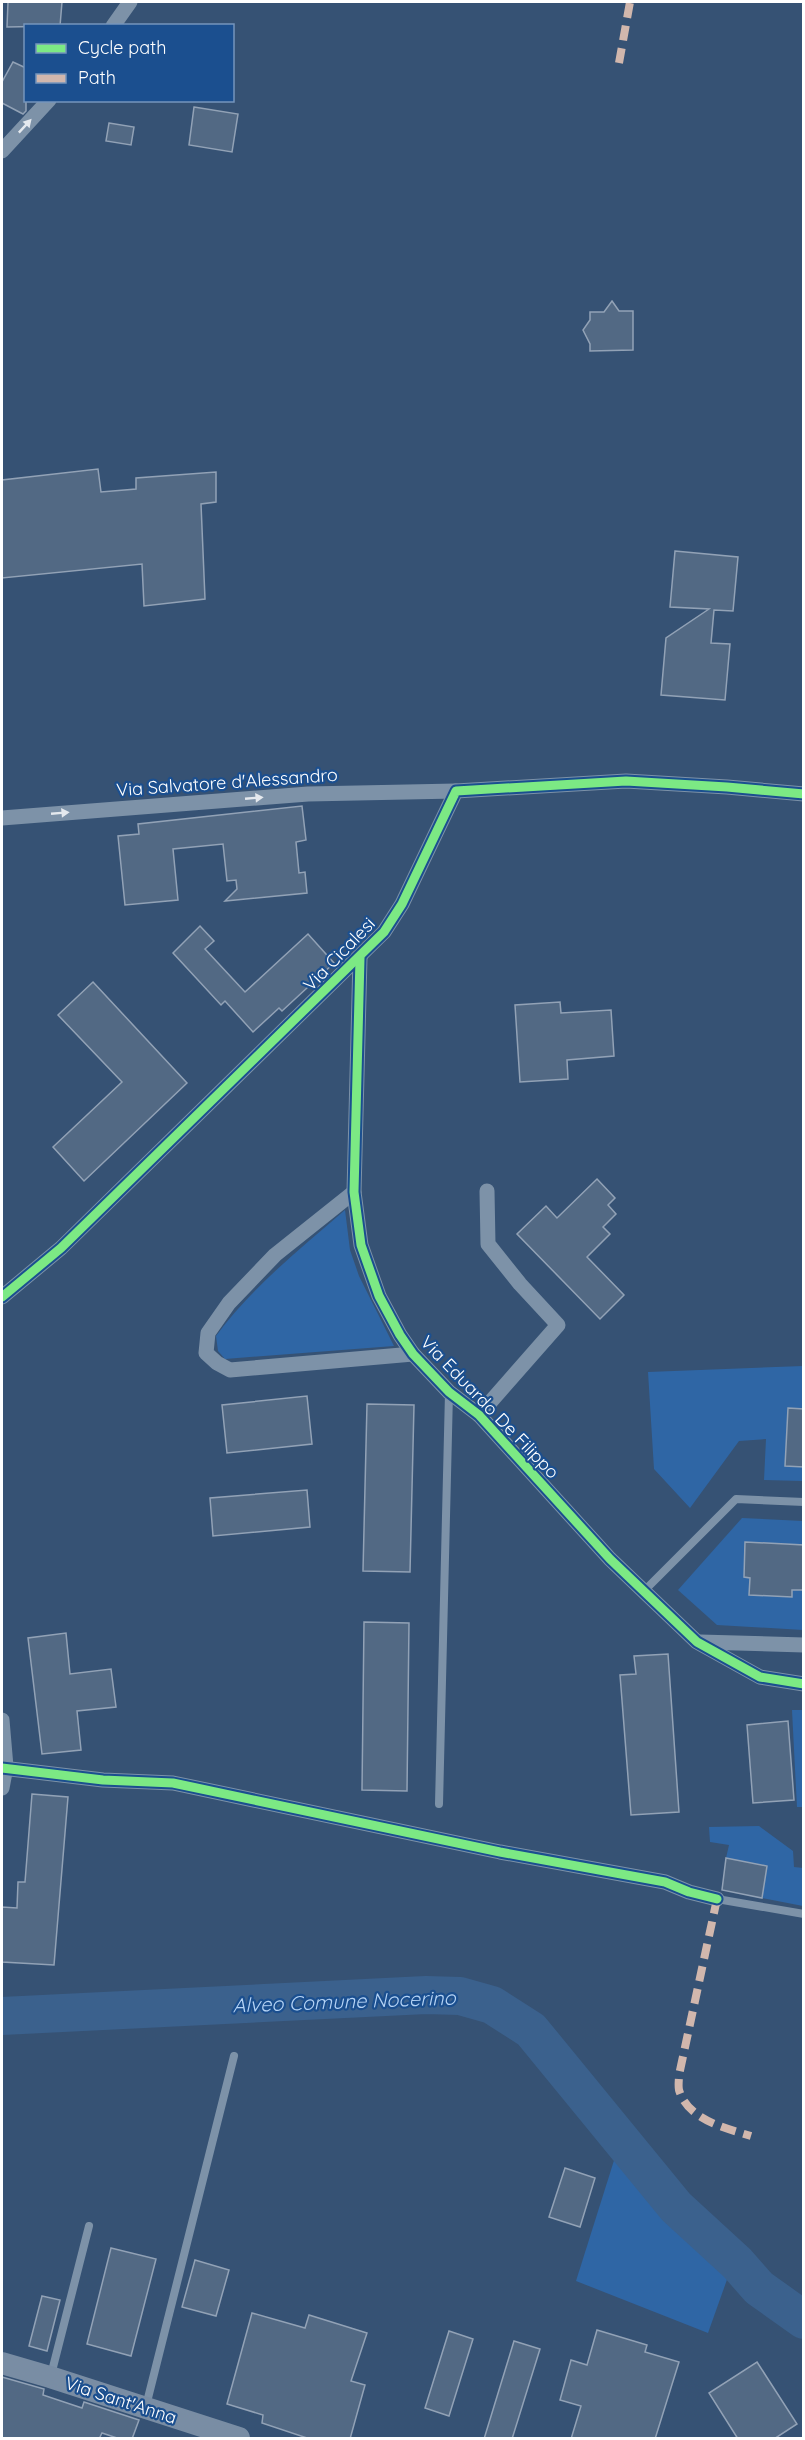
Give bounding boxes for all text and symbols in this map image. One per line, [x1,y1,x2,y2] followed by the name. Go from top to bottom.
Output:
[24,24,234,102] legend
[78,36,166,59] text: Cycle path
[78,66,116,89] text: Path
[18,118,32,133] one-way arrow
[115,763,339,801] street label: Via Salvatore d'Alessandro
[245,793,264,803] one-way arrow
[50,809,69,818] one-way arrow
[298,912,380,996] street label: Via Cicalesi
[416,1331,564,1483] street label: Via Eduardo De Filippo
[232,1985,457,2017] water label: Alveo Comune Nocerino
[62,2371,180,2429] street label: Via Sant'Anna

